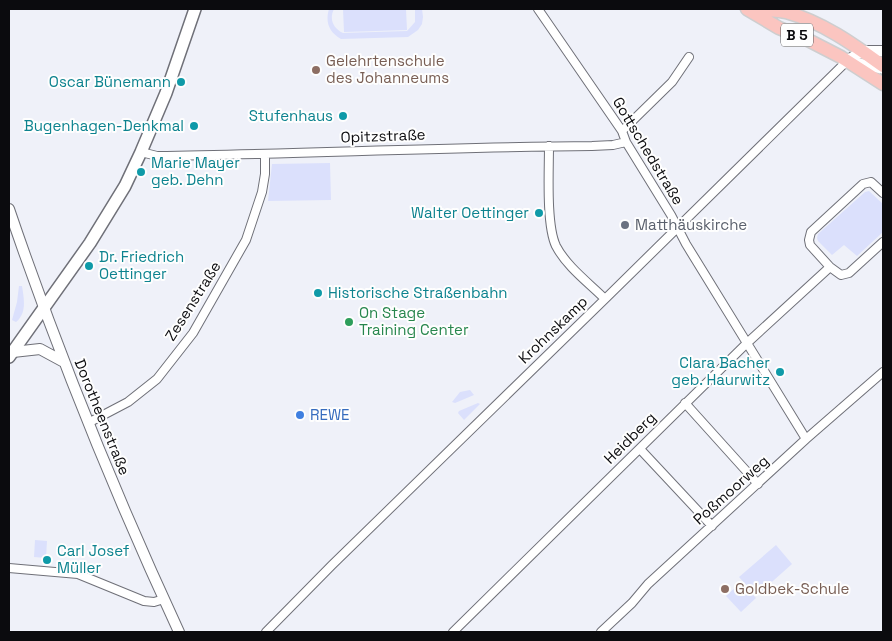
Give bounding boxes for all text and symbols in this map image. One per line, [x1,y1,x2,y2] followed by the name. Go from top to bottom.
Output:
[781,24,813,46] road number: B 5
[326,51,449,87] place label: Gelehrtenschule des Johanneums
[310,64,322,76] marker: Gelehrtenschule des Johanneums
[49,72,171,91] place label: Oscar Bünemann
[175,76,187,88] marker: Oscar Bünemann
[609,93,688,208] street label: Gottschedstraße
[249,106,333,125] place label: Stufenhaus
[337,110,349,122] marker: Stufenhaus
[24,116,184,135] place label: Bugenhagen-Denkmal
[188,120,200,132] marker: Bugenhagen-Denkmal
[340,125,426,146] street label: Opitzstraße
[151,153,240,189] place label: Marie Mayer geb. Dehn
[135,166,147,178] marker: Marie Mayer geb. Dehn
[411,203,529,222] place label: Walter Oettinger
[533,207,545,219] marker: Walter Oettinger
[635,215,747,234] place label: Matthäuskirche
[619,219,631,231] marker: Matthäuskirche
[99,247,184,283] place label: Dr. Friedrich Oettinger
[161,257,225,344] street label: Zesenstraße
[83,260,95,272] marker: Dr. Friedrich Oettinger
[328,283,508,302] place label: Historische Straßenbahn
[312,287,324,299] marker: Historische Straßenbahn
[514,292,591,367] street label: Krohnskamp
[359,303,469,339] place label: On Stage Training Center
[343,316,355,328] marker: On Stage Training Center
[671,353,770,389] place label: Clara Bacher geb. Haurwitz
[71,356,134,478] street label: Dorotheenstraße
[774,366,786,378] marker: Clara Bacher geb. Haurwitz
[310,405,349,424] place label: REWE
[600,408,660,468] street label: Heidberg
[294,409,306,421] marker: REWE
[689,451,772,528] street label: Poßmoorweg
[57,541,130,577] place label: Carl Josef Müller
[41,554,53,566] marker: Carl Josef Müller
[735,579,850,598] place label: Goldbek-Schule
[719,583,731,595] marker: Goldbek-Schule

